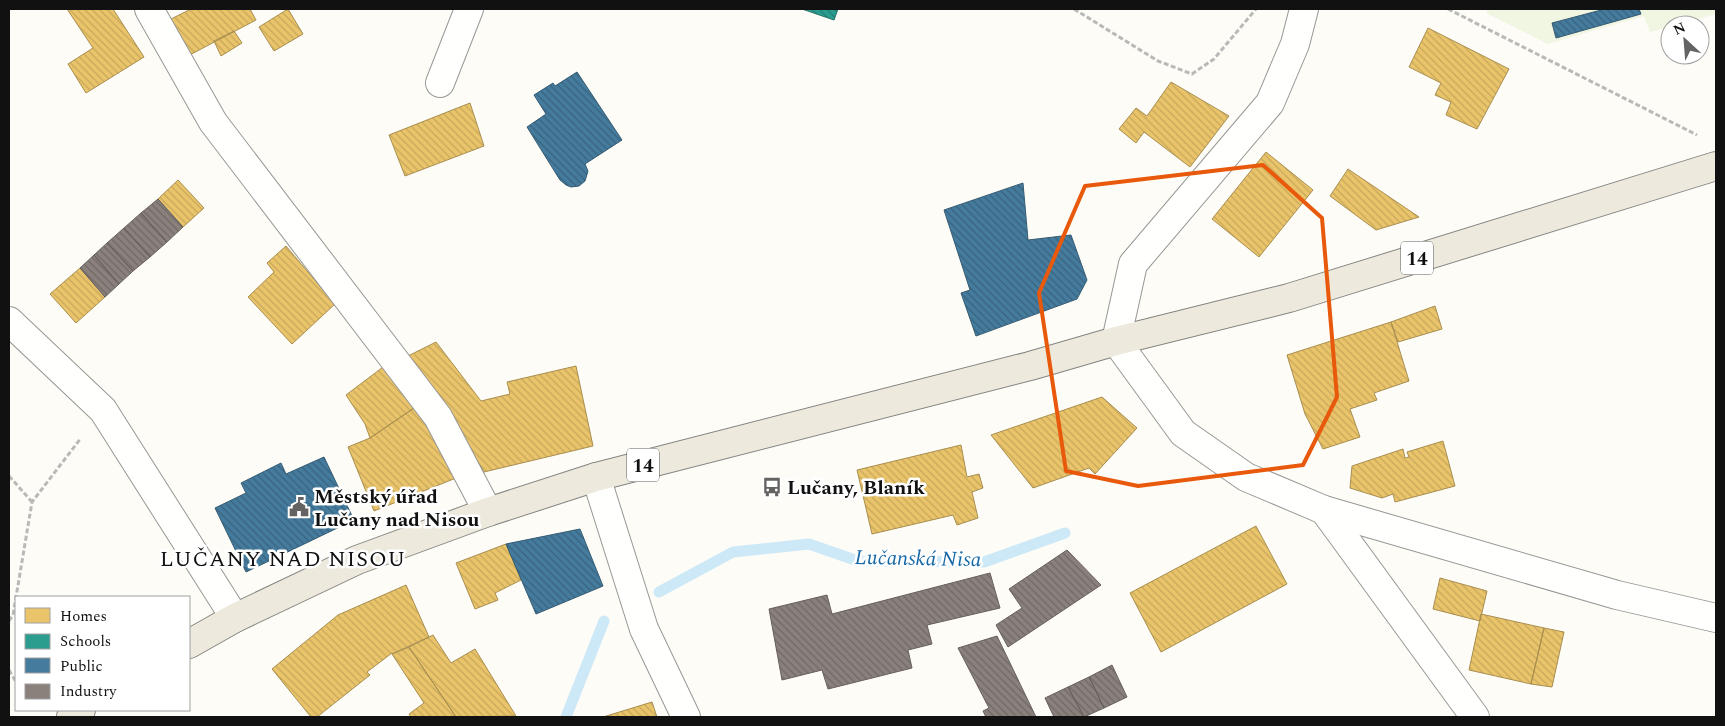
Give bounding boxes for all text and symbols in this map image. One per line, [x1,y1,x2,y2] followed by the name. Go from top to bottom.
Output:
[1660,15,1710,65] north arrow
[1670,17,1689,41] text: N
[1401,242,1433,274] road number: 14
[627,448,659,482] road number: 14
[787,473,925,503] place label: Lučany, Blaník
[761,476,783,498] bus stop icon: Lučany, Blaník
[314,482,479,535] place label: Městský úřad Lučany nad Nisou
[288,496,310,518] public building icon: Městský úřad Lučany nad Nisou
[854,542,982,576] water label: Lučanská Nisa
[160,543,406,576] district label: LUČANY NAD NISOU
[15,596,190,711] legend
[60,605,107,628] text: Homes
[60,630,111,653] text: Schools
[60,655,103,678] text: Public
[60,680,117,703] text: Industry

